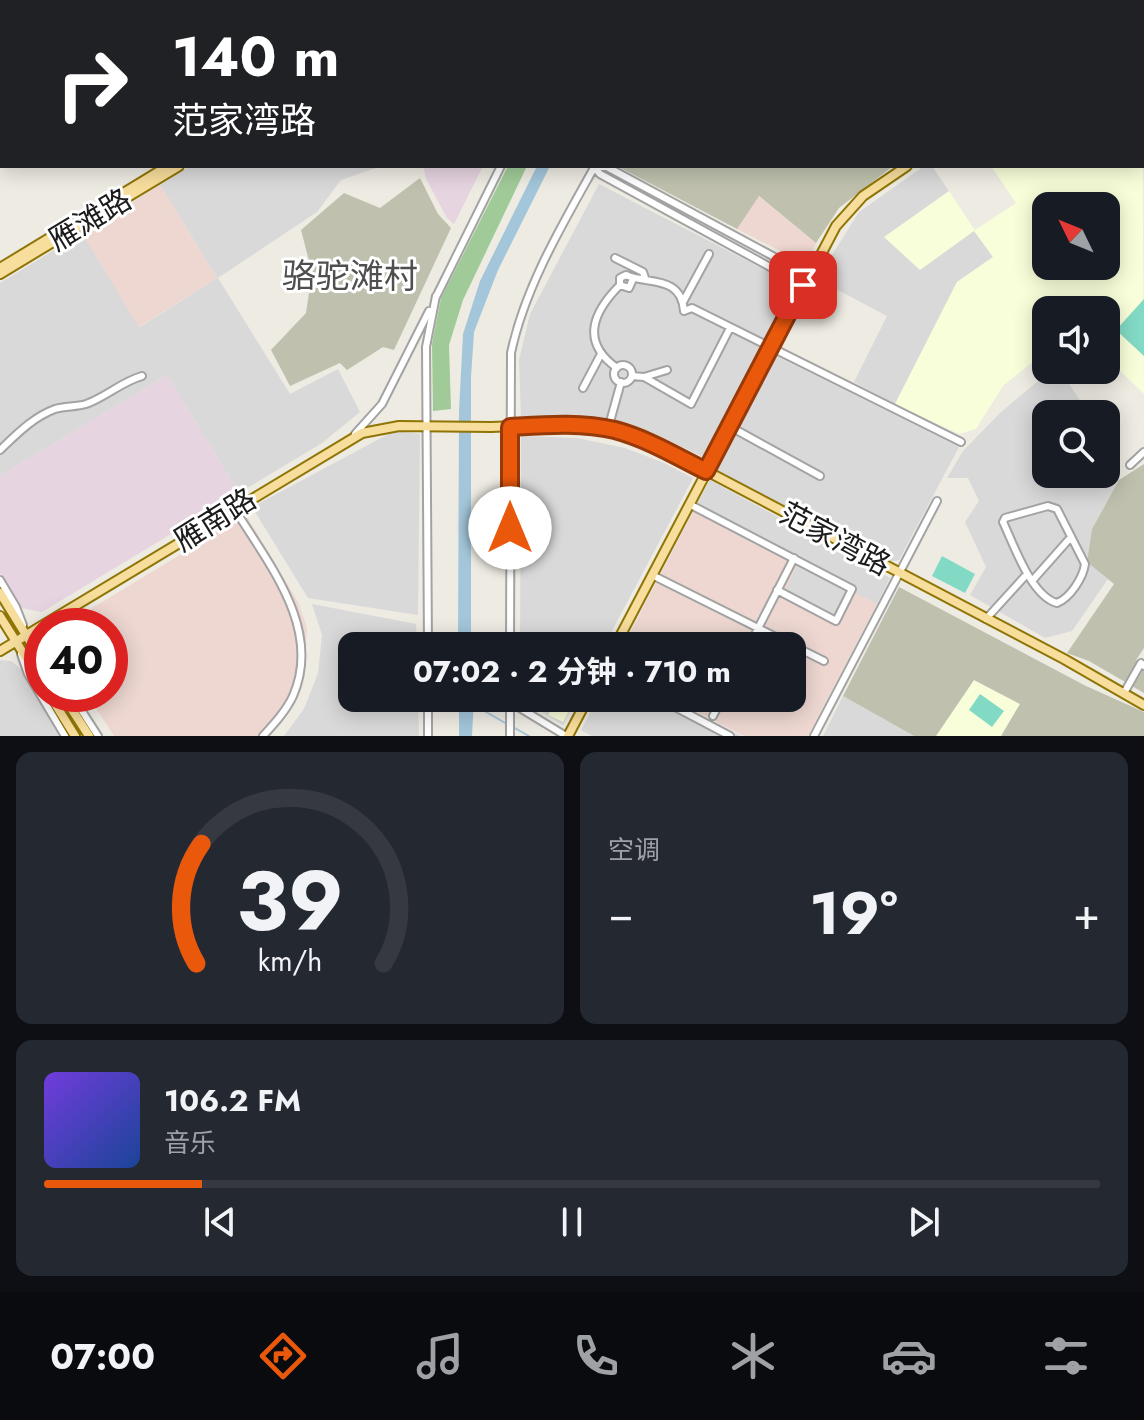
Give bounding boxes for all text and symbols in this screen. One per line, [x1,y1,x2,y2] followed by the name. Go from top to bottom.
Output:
[172,16,339,97] text: 140 m
[40,32,144,136] icon: right
[172,94,316,146] text: 范家湾路
[40,178,139,261] street label: 雁滩路
[1032,192,1120,280] north arrow
[1032,192,1120,488] map controls
[769,251,837,319] pin
[282,252,418,301] district label: 骆驼滩村
[781,263,825,307] icon: arrive
[1032,296,1120,384] button: sound
[1032,400,1120,488] button: search
[165,477,264,562] street label: 雁南路
[468,486,552,570] position arrow
[772,491,898,586] street label: 范家湾路
[24,608,128,712] speed limit sign: 40
[413,650,731,693] text: 07:02 · 2 分钟 · 710 m
[608,831,660,869] text: 空调
[236,841,344,961] text: 39
[809,870,898,957] text: 19°
[608,882,634,946] text: −
[1073,882,1100,946] text: +
[258,940,322,982] text: km/h
[164,1079,301,1122] text: 106.2 FM
[164,1124,216,1162] text: 音乐
[198,1200,242,1244] icon: previous
[550,1200,594,1244] icon: pause
[902,1200,946,1244] icon: next
[255,1328,311,1384] icon: directions
[412,1328,468,1384] icon: music
[568,1328,624,1384] icon: phone
[725,1328,781,1384] icon: climate
[881,1328,937,1384] icon: car
[1038,1328,1094,1384] icon: filters
[50,1330,155,1382] text: 07:00

